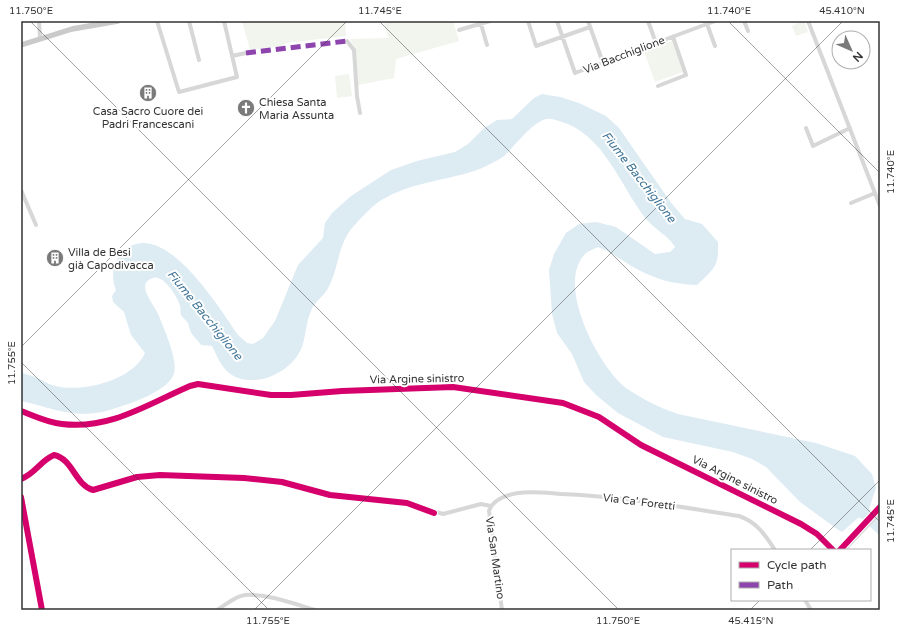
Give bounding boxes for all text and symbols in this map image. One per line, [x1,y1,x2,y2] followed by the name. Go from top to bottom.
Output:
[9,5,53,17] text: 11.750°E
[358,5,402,17] text: 11.745°E
[707,5,751,17] text: 11.740°E
[819,5,865,17] text: 45.410°N
[831,30,871,70] north arrow
[581,33,667,77] street label: Via Bacchiglione
[850,49,865,64] text: N
[138,83,158,103] building icon: Casa Sacro Cuore dei Padri Francescani
[259,96,334,122] place label: Chiesa Santa Maria Assunta
[236,98,256,118] church icon: Chiesa Santa Maria Assunta
[93,105,203,131] place label: Casa Sacro Cuore dei Padri Francescani
[599,129,680,226] water label: Fiume Bacchiglione
[885,150,897,194] text: 11.740°E
[68,246,154,272] place label: Villa de Besi già Capodivacca
[45,248,65,268] building icon: Villa de Besi già Capodivacca
[164,267,246,364] water label: Fiume Bacchiglione
[6,341,18,385] text: 11.755°E
[370,372,465,386] street label: Via Argine sinistro
[690,453,780,507] street label: Via Argine sinistro
[602,491,676,513] street label: Via Ca' Foretti
[885,499,897,543] text: 11.745°E
[483,516,507,600] street label: Via San Martino
[731,549,871,601] legend
[767,558,826,572] text: Cycle path
[767,578,793,592] text: Path
[246,615,290,627] text: 11.755°E
[596,615,640,627] text: 11.750°E
[728,615,774,627] text: 45.415°N

